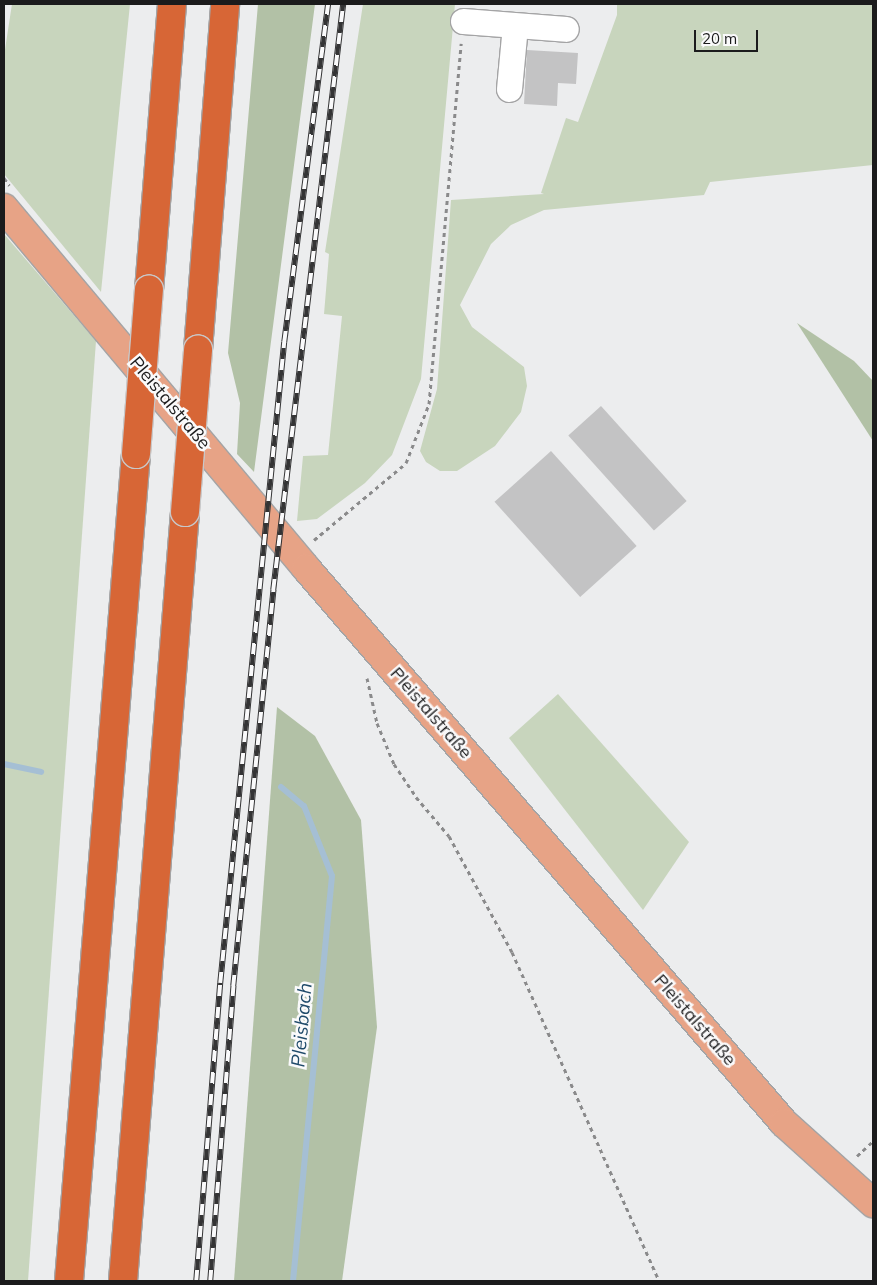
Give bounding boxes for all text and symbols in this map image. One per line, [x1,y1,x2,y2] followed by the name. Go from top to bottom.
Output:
[697,20,761,52] scale bar
[702,29,737,48] text: 20 m
[125,352,215,454] street label: Pleistalstraße
[385,663,477,763] street label: Pleistalstraße
[649,970,741,1070] street label: Pleistalstraße
[287,982,317,1068] water label: Pleisbach

